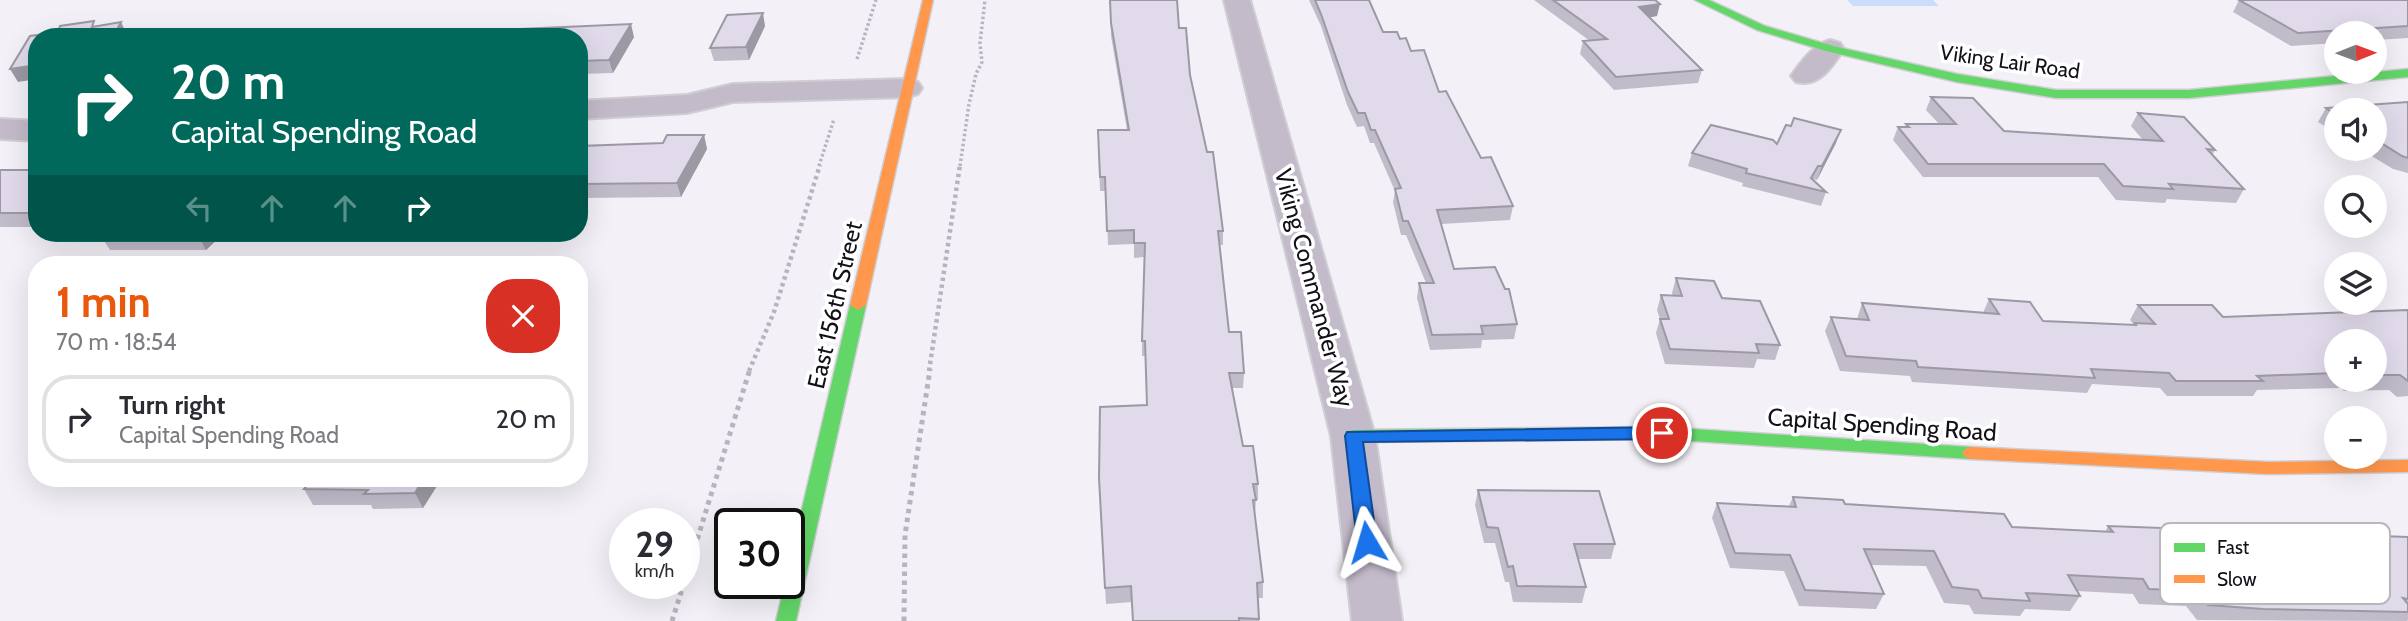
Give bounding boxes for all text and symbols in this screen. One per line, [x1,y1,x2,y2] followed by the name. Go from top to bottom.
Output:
[2324,21,2387,84] north arrow
[2324,21,2387,469] map controls
[1939,39,2082,84] street label: Viking Lair Road
[171,52,285,111] text: 20 m
[56,56,147,147] icon: right
[2324,98,2387,161] button: sound
[171,112,477,151] text: Capital Spending Road
[1269,166,1360,410] street label: Viking Commander Way
[2324,175,2387,238] button: search
[180,189,218,227] icon: left
[253,189,291,227] icon: ahead
[326,189,364,227] icon: ahead
[399,189,437,227] icon: right
[801,218,868,391] street label: East 156th Street
[2324,252,2387,315] button: layers
[56,276,151,328] text: 1 min
[486,279,560,353] button: close
[56,328,177,356] text: 70 m · 18:54
[2324,329,2387,392] button: +
[119,389,225,421] text: Turn right
[60,400,98,438] icon: right
[1766,402,1998,447] street label: Capital Spending Road
[496,403,556,435] text: 20 m
[1632,403,1692,463] pin
[2324,406,2387,469] button: −
[1643,414,1681,452] icon: arrive
[119,421,339,449] text: Capital Spending Road
[1330,505,1404,579] position arrow
[714,508,805,599] speed limit sign: 30
[635,523,674,566] text: 29
[2160,523,2390,604] legend
[2217,536,2250,559] text: Fast
[635,560,674,582] text: km/h
[2217,568,2257,591] text: Slow

